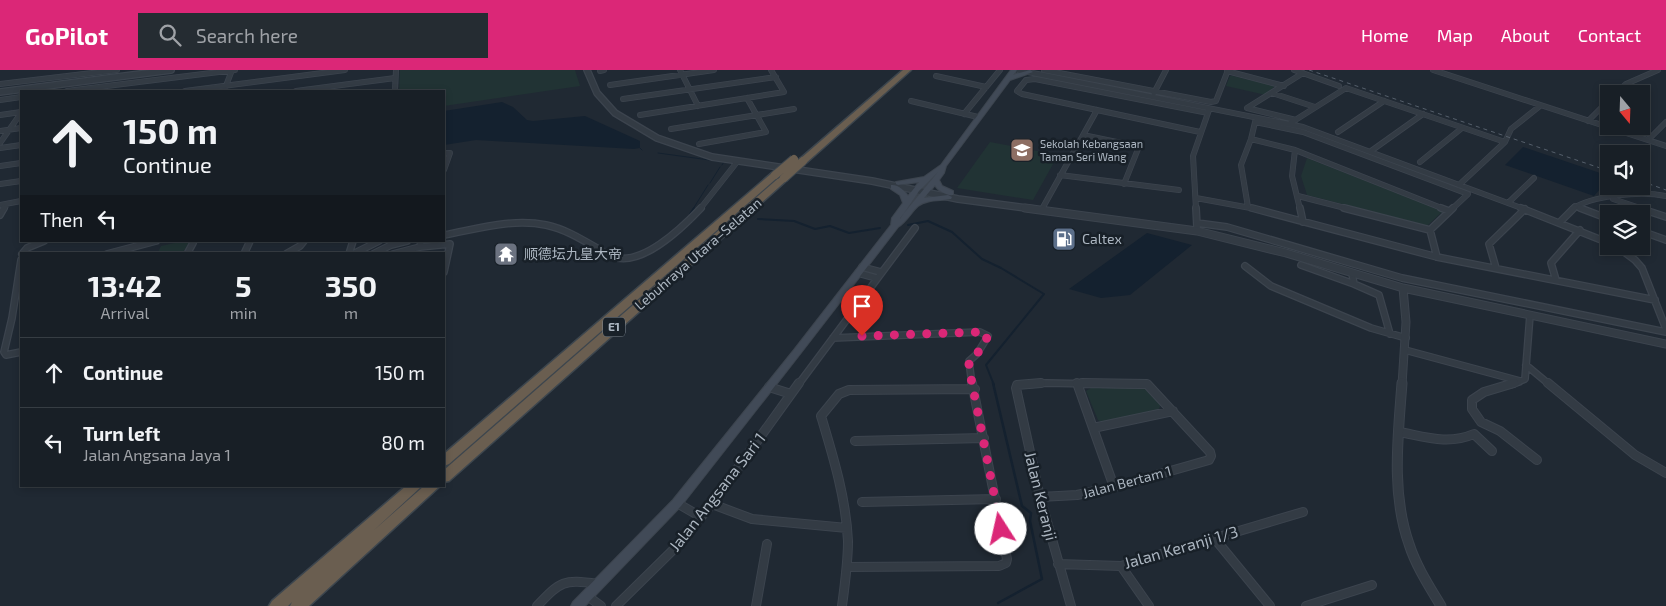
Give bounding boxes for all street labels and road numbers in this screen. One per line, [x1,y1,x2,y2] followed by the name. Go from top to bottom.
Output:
[631,194,765,313] street label: Lebuhraya Utara–Selatan
[603,318,625,336] road number: E1
[664,429,769,555] street label: Jalan Angsana Sari 1
[1020,449,1062,543] street label: Jalan Keranji
[1081,461,1173,502] street label: Jalan Bertam 1
[1122,521,1240,573] street label: Jalan Keranji 1/3

